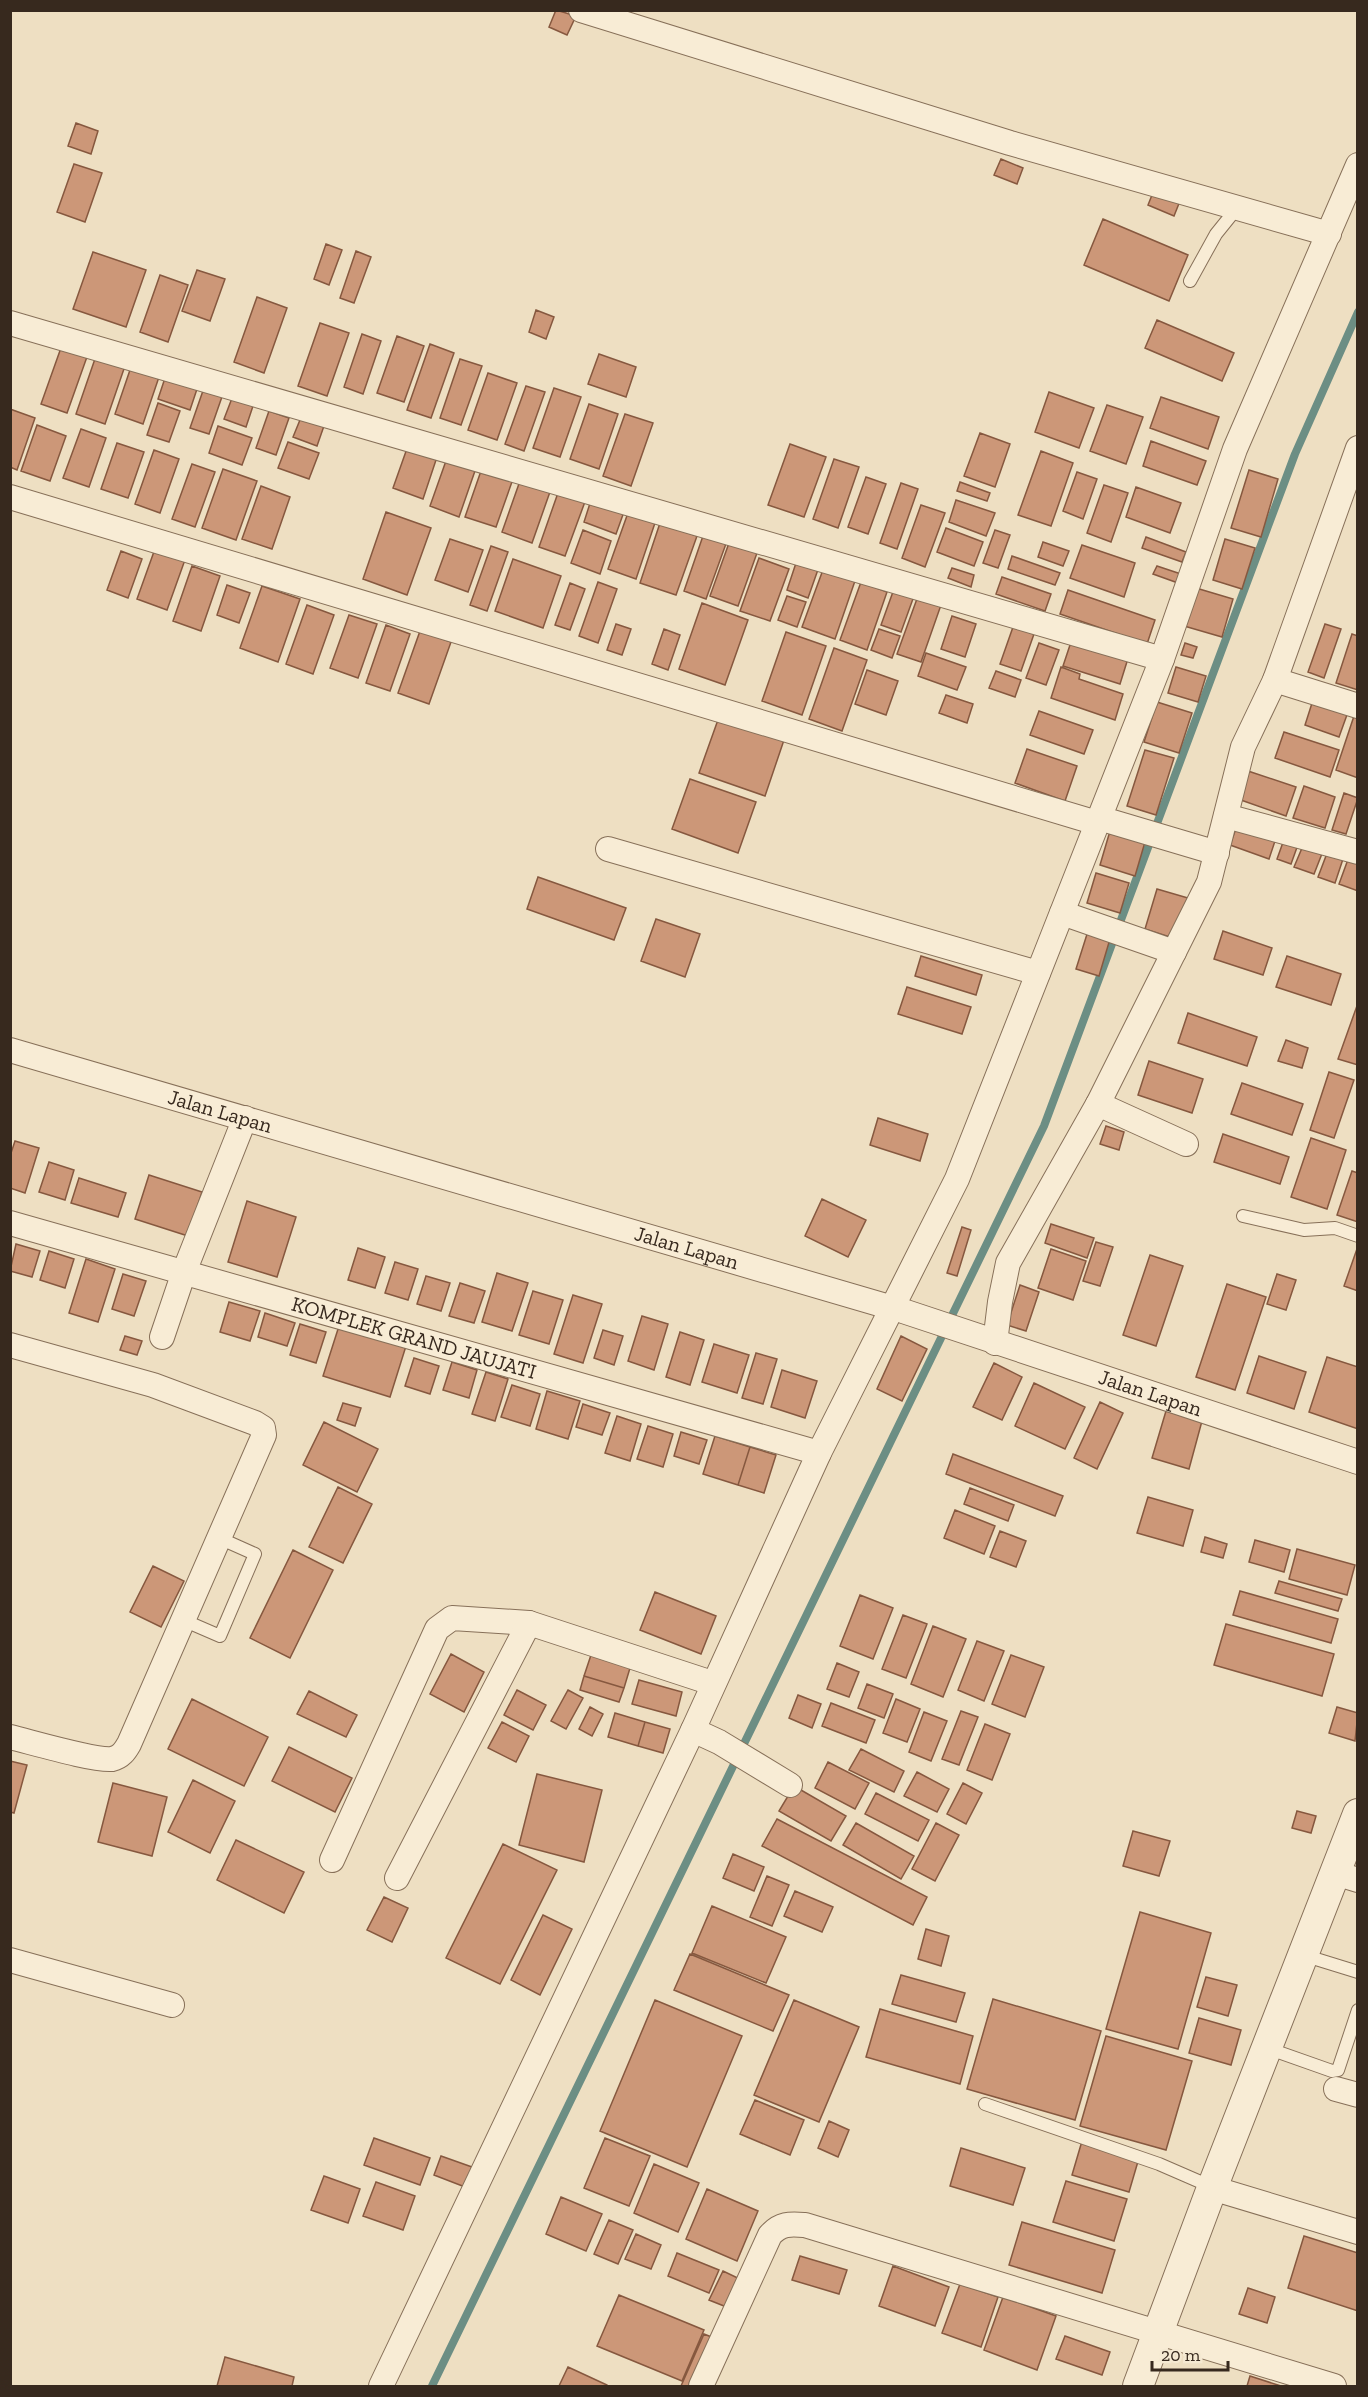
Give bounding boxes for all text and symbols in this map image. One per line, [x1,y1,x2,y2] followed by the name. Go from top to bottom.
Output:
[165,1084,275,1138] street label: Jalan Lapan
[632,1220,742,1274] street label: Jalan Lapan
[289,1291,539,1384] street label: KOMPLEK GRAND JAUJATI
[1096,1364,1205,1421] street label: Jalan Lapan
[1152,2334,1228,2372] scale bar
[1161,2344,1201,2366] text: 20 m

